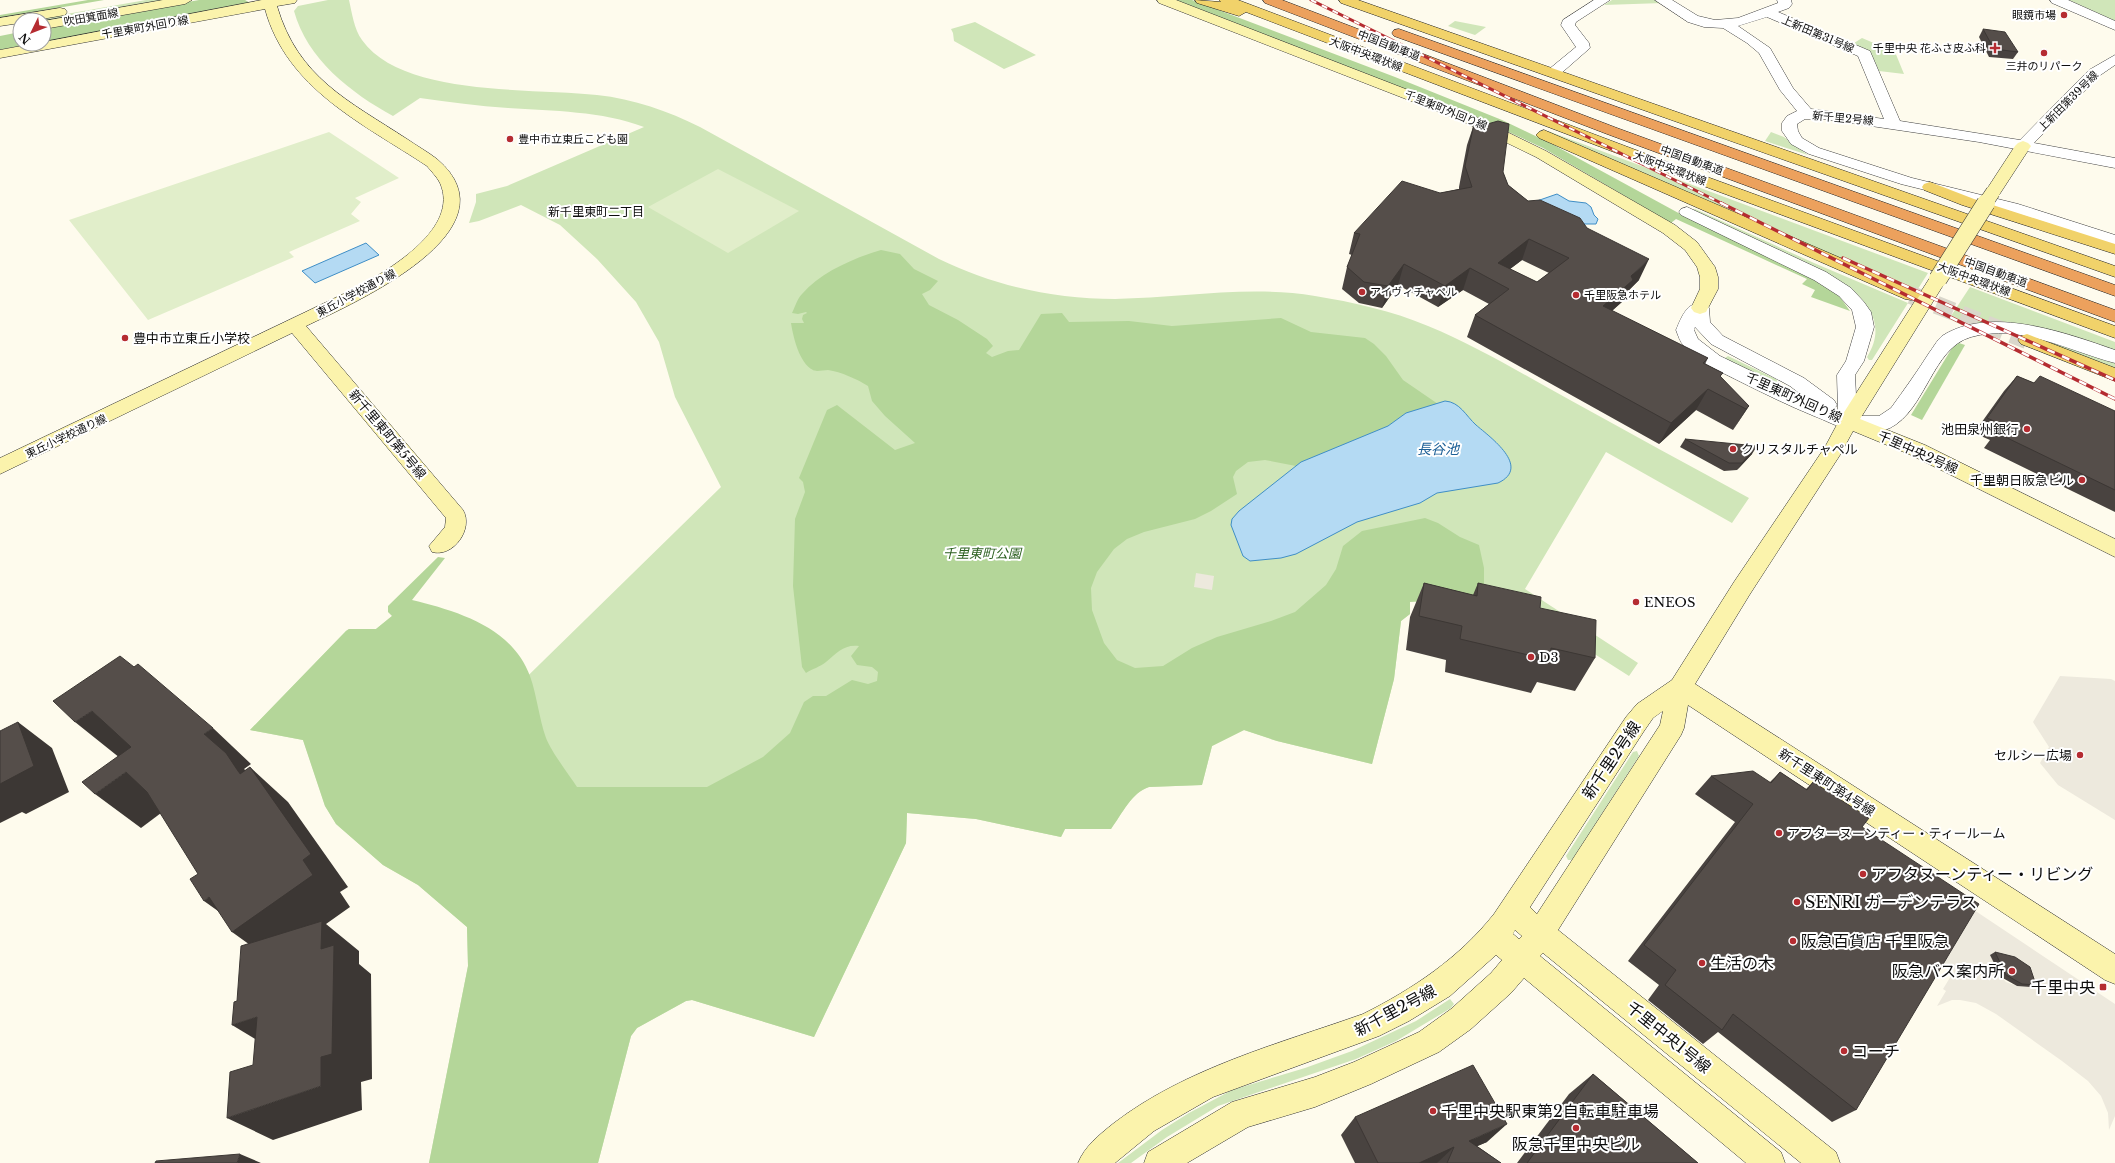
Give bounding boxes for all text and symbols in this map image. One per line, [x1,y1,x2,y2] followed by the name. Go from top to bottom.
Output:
[63,5,119,29] street label: 吹田箕面線
[2012,8,2056,22] place label: 眼鏡市場
[2059,10,2069,20] marker: 眼鏡市場
[12,12,52,52] north arrow
[100,12,190,42] street label: 千里東町外回り線
[1780,12,1856,56] street label: 上新田第31号線
[1356,27,1422,63] street label: 中国自動車道
[16,30,33,47] text: N
[1328,34,1404,74] street label: 大阪中央環状線
[1873,41,1986,55] place label: 千里中央 花ふさ皮ふ科
[1989,42,2001,54] marker: 千里中央 花ふさ皮ふ科
[2039,48,2049,58] marker: 三井のリパーク
[2006,59,2083,73] place label: 三井のリパーク
[2035,68,2101,134] street label: 上新田第39号線
[1403,87,1489,133] street label: 千里東町外回り線
[1812,108,1874,128] street label: 新千里2号線
[518,132,628,146] place label: 豊中市立東丘こども園
[505,134,515,144] marker: 豊中市立東丘こども園
[1659,142,1725,178] street label: 中国自動車道
[1632,148,1708,188] street label: 大阪中央環状線
[548,204,644,219] district label: 新千里東町二丁目
[1963,254,2029,290] street label: 中国自動車道
[1935,259,2013,299] street label: 大阪中央環状線
[314,266,398,320] street label: 東丘小学校通り線
[1370,285,1457,299] place label: アイヴィチャペル
[1357,287,1367,297] marker: アイヴィチャペル
[1584,288,1661,302] place label: 千里阪急ホテル
[1571,290,1581,300] marker: 千里阪急ホテル
[133,330,250,347] place label: 豊中市立東丘小学校
[120,333,130,343] marker: 豊中市立東丘小学校
[1743,369,1845,426] street label: 千里東町外回り線
[345,386,430,482] street label: 新千里東町第5号線
[23,411,109,461] street label: 東丘小学校通り線
[1941,421,2019,438] place label: 池田泉州銀行
[2022,424,2032,434] marker: 池田泉州銀行
[1875,427,1961,478] street label: 千里中央2号線
[1417,440,1461,458] water label: 長谷池
[1741,441,1858,458] place label: クリスタルチャペル
[1728,444,1738,454] marker: クリスタルチャペル
[1970,472,2074,489] place label: 千里朝日阪急ビル
[2077,475,2087,485] marker: 千里朝日阪急ビル
[943,545,1023,562] park label: 千里東町公園
[1644,594,1695,611] place label: ENEOS
[1631,597,1641,607] marker: ENEOS
[1539,649,1559,666] place label: D3
[1526,652,1536,662] marker: D3
[1578,717,1644,803] street label: 新千里2号線
[1775,745,1878,820] street label: 新千里東町第4号線
[1994,747,2072,764] place label: セルシー広場
[2075,750,2085,760] marker: セルシー広場
[1787,825,2005,842] place label: アフターヌーンティー・ティールーム
[1774,828,1784,838] marker: アフターヌーンティー・ティールーム
[1871,864,2093,884] place label: アフタヌーンティー・リビング
[1858,869,1868,879] marker: アフタヌーンティー・リビング
[1805,892,1977,912] place label: SENRI ガーデンテラス
[1792,897,1802,907] marker: SENRI ガーデンテラス
[1801,931,1950,951] place label: 阪急百貨店 千里阪急
[1788,936,1798,946] marker: 阪急百貨店 千里阪急
[1710,953,1774,973] place label: 生活の木
[1697,958,1707,968] marker: 生活の木
[1892,961,2004,981] place label: 阪急バス案内所
[2007,966,2017,976] marker: 阪急バス案内所
[2031,977,2095,997] place label: 千里中央
[1351,980,1439,1040] street label: 新千里2号線
[2098,982,2108,992] marker: 千里中央
[1623,997,1715,1077] street label: 千里中央1号線
[1852,1041,1900,1061] place label: コーチ
[1839,1046,1849,1056] marker: コーチ
[1441,1101,1659,1121] place label: 千里中央駅東第2自転車駐車場
[1428,1106,1438,1116] marker: 千里中央駅東第2自転車駐車場
[1571,1123,1581,1133] marker: 阪急千里中央ビル
[1512,1134,1640,1154] place label: 阪急千里中央ビル

